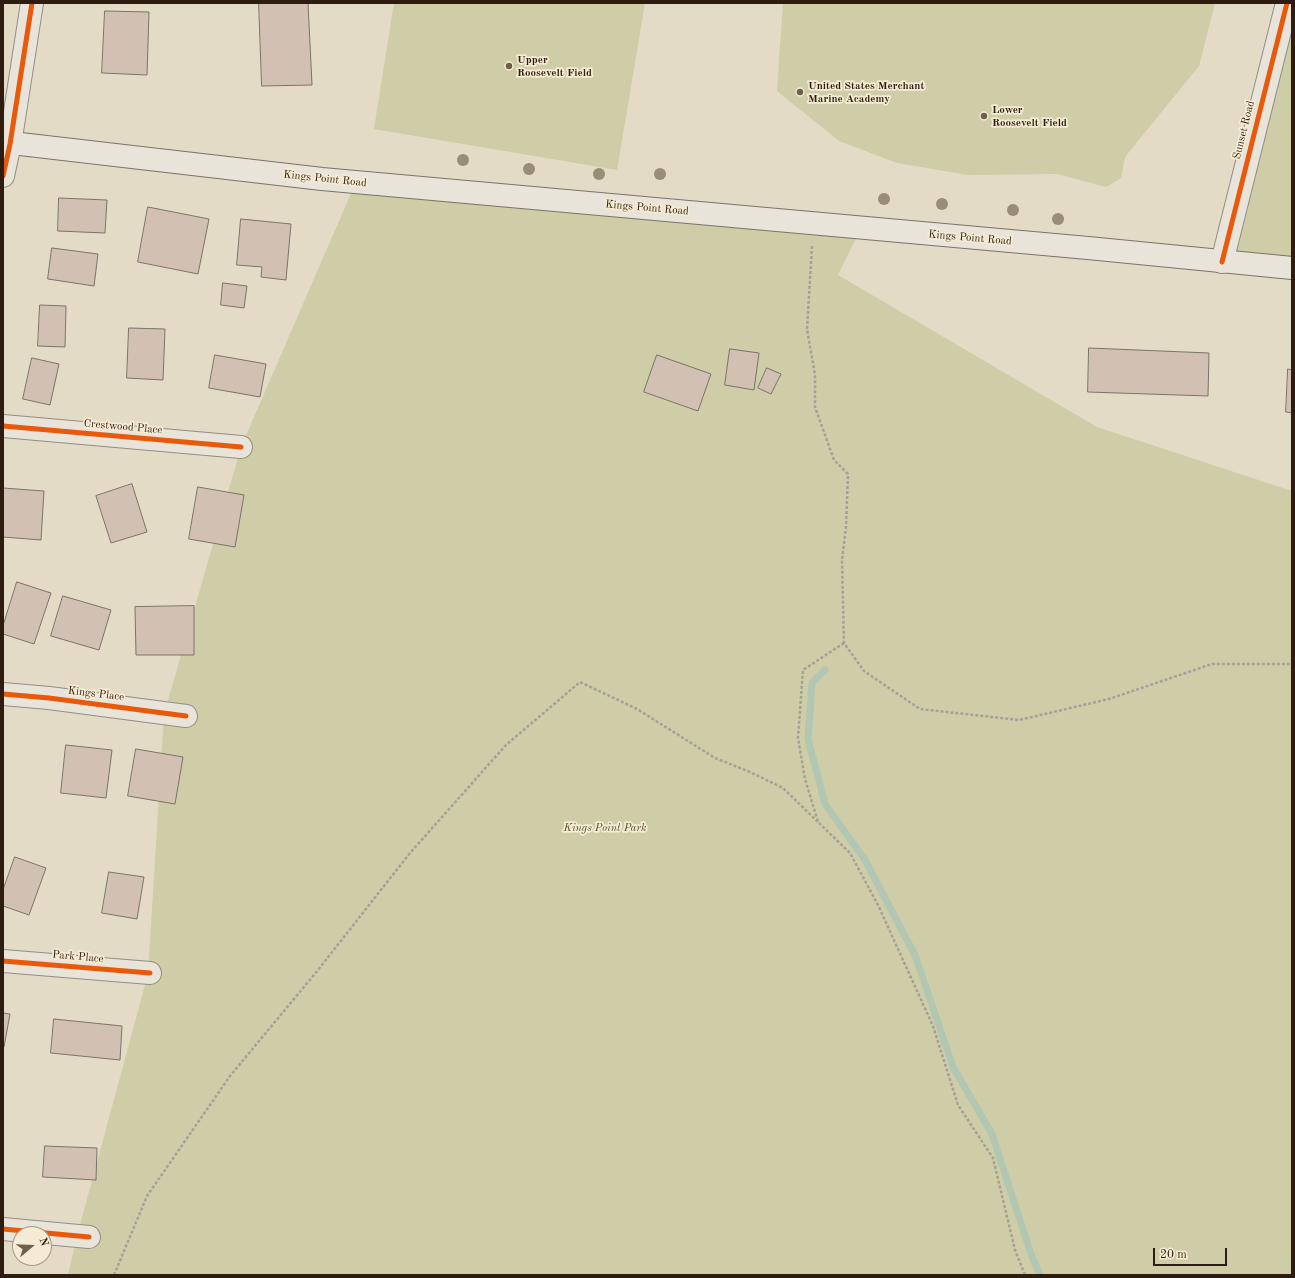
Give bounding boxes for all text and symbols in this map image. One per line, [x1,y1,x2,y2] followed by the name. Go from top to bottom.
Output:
[517,53,592,79] place label: Upper Roosevelt Field
[504,61,514,71] marker: Upper Roosevelt Field
[808,79,924,105] place label: United States Merchant Marine Academy
[795,87,805,97] marker: United States Merchant Marine Academy
[1230,99,1258,161] street label: Sunset Road
[992,103,1067,129] place label: Lower Roosevelt Field
[979,111,989,121] marker: Lower Roosevelt Field
[283,168,367,190] street label: Kings Point Road
[605,198,689,218] street label: Kings Point Road
[928,228,1012,248] street label: Kings Point Road
[83,417,163,437] street label: Crestwood Place
[67,684,125,704] street label: Kings Place
[564,821,646,835] park label: Kings Point Park
[52,948,104,966] street label: Park Place
[12,1226,52,1266] north arrow
[36,1236,49,1248] text: N
[1155,1240,1229,1266] scale bar
[1160,1249,1187,1261] text: 20 m

